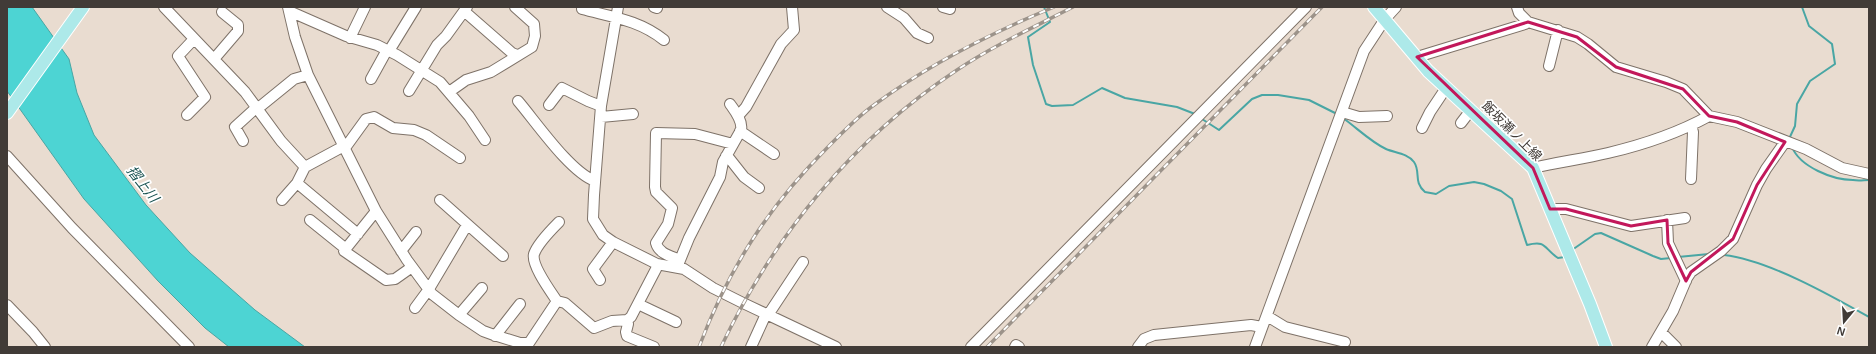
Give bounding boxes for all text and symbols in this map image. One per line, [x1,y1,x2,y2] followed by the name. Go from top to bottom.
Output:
[1479,98,1545,164] street label: 飯坂瀬ノ上線
[124,163,163,207] water label: 摺上川
[1824,302,1864,342] north arrow
[1835,325,1847,338] text: N

